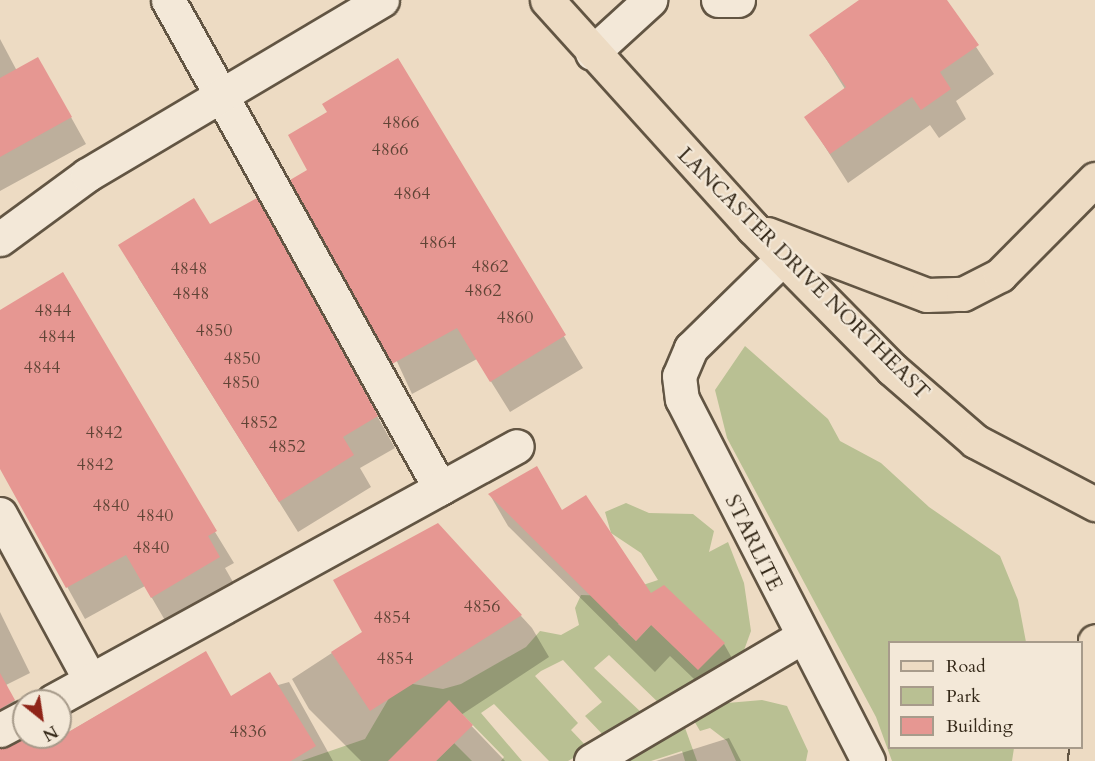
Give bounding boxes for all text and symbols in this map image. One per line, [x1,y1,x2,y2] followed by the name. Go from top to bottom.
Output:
[383,112,419,134] house number: 4866
[372,139,408,161] house number: 4866
[672,143,934,405] street label: LANCASTER DRIVE NORTHEAST
[394,183,430,205] house number: 4864
[420,232,456,254] house number: 4864
[472,256,508,278] house number: 4862
[171,258,207,280] house number: 4848
[465,280,501,302] house number: 4862
[173,283,209,305] house number: 4848
[35,300,71,322] house number: 4844
[497,307,533,329] house number: 4860
[196,320,232,342] house number: 4850
[39,326,75,348] house number: 4844
[224,348,260,370] house number: 4850
[24,357,60,379] house number: 4844
[223,372,259,394] house number: 4850
[241,412,277,434] house number: 4852
[86,422,122,444] house number: 4842
[269,436,305,458] house number: 4852
[77,454,113,476] house number: 4842
[719,491,787,595] street label: STARLITE
[93,495,129,517] house number: 4840
[137,505,173,527] house number: 4840
[133,537,169,559] house number: 4840
[464,596,500,618] house number: 4856
[374,607,410,629] house number: 4854
[888,641,1083,749] legend
[377,648,413,670] house number: 4854
[946,654,986,679] text: Road
[946,684,981,709] text: Park
[12,689,72,749] north arrow
[946,714,1013,739] text: Building
[38,720,62,746] text: N
[230,721,266,743] house number: 4836

